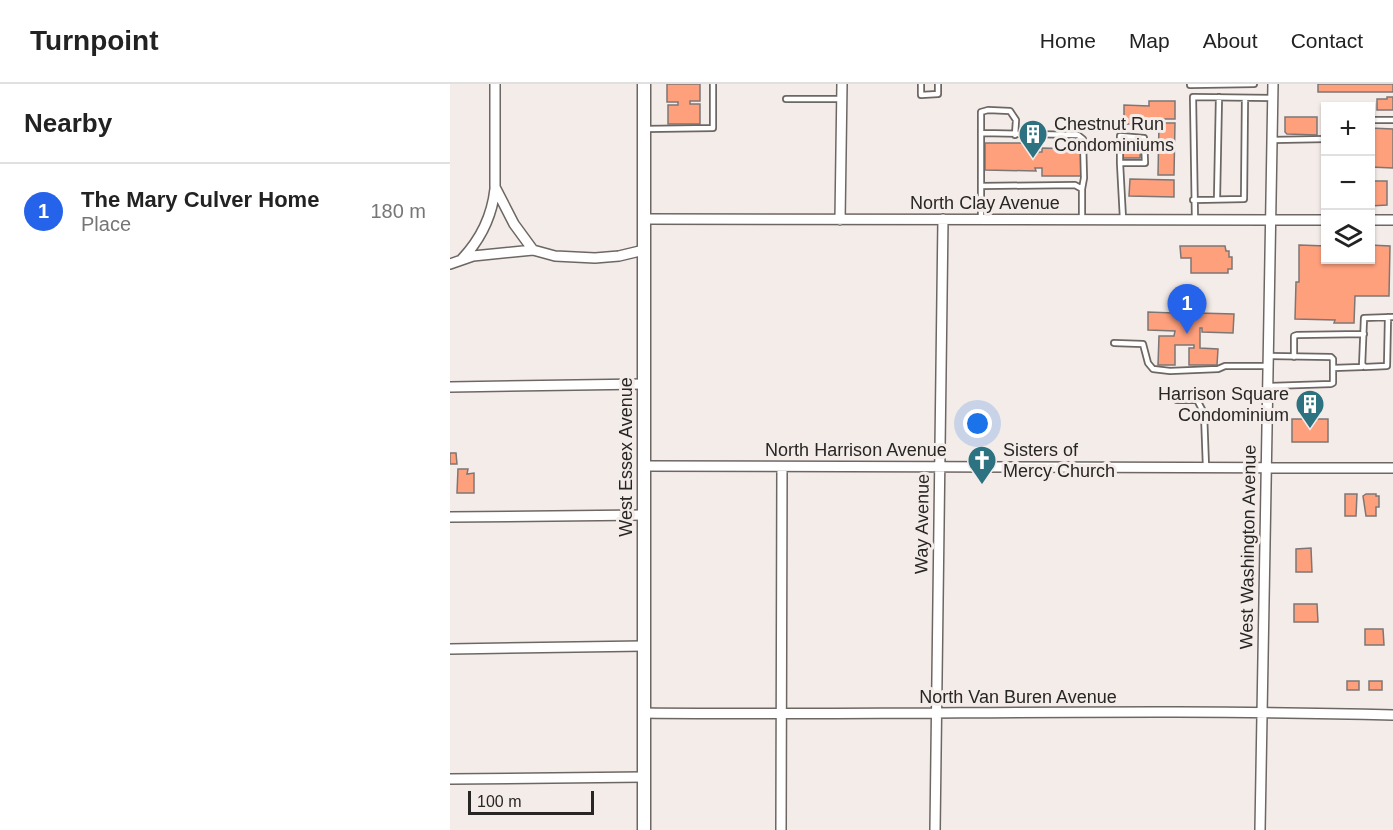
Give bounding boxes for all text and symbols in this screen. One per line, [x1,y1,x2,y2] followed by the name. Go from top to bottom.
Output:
[30,25,159,56] text: Turnpoint
[1040,29,1096,52] text: Home
[1129,29,1170,52] text: Map
[1203,29,1258,52] text: About
[1291,29,1363,52] text: Contact
[1321,102,1375,264] map controls
[1321,102,1375,156] button: +
[24,108,112,138] text: Nearby
[1054,114,1174,155] place label: Chestnut Run Condominiums
[1017,118,1049,160] building icon: Chestnut Run Condominiums
[1321,156,1375,210] button: −
[81,187,319,212] text: The Mary Culver Home
[910,193,1060,213] street label: North Clay Avenue
[38,200,49,222] text: 1
[370,200,426,222] text: 180 m
[1321,210,1375,264] button: layers
[81,213,131,235] text: Place
[1168,284,1206,334] pin: 1
[616,377,636,537] street label: West Essex Avenue
[1158,384,1289,425] place label: Harrison Square Condominium
[1294,388,1326,430] building icon: Harrison Square Condominium
[963,409,992,438] your location
[765,440,947,460] street label: North Harrison Avenue
[1003,440,1115,481] place label: Sisters of Mercy Church
[966,444,998,486] church icon: Sisters of Mercy Church
[1236,444,1260,650] street label: West Washington Avenue
[911,474,933,574] street label: Way Avenue
[919,687,1117,707] street label: North Van Buren Avenue
[468,788,594,816] scale bar
[477,793,521,810] text: 100 m

